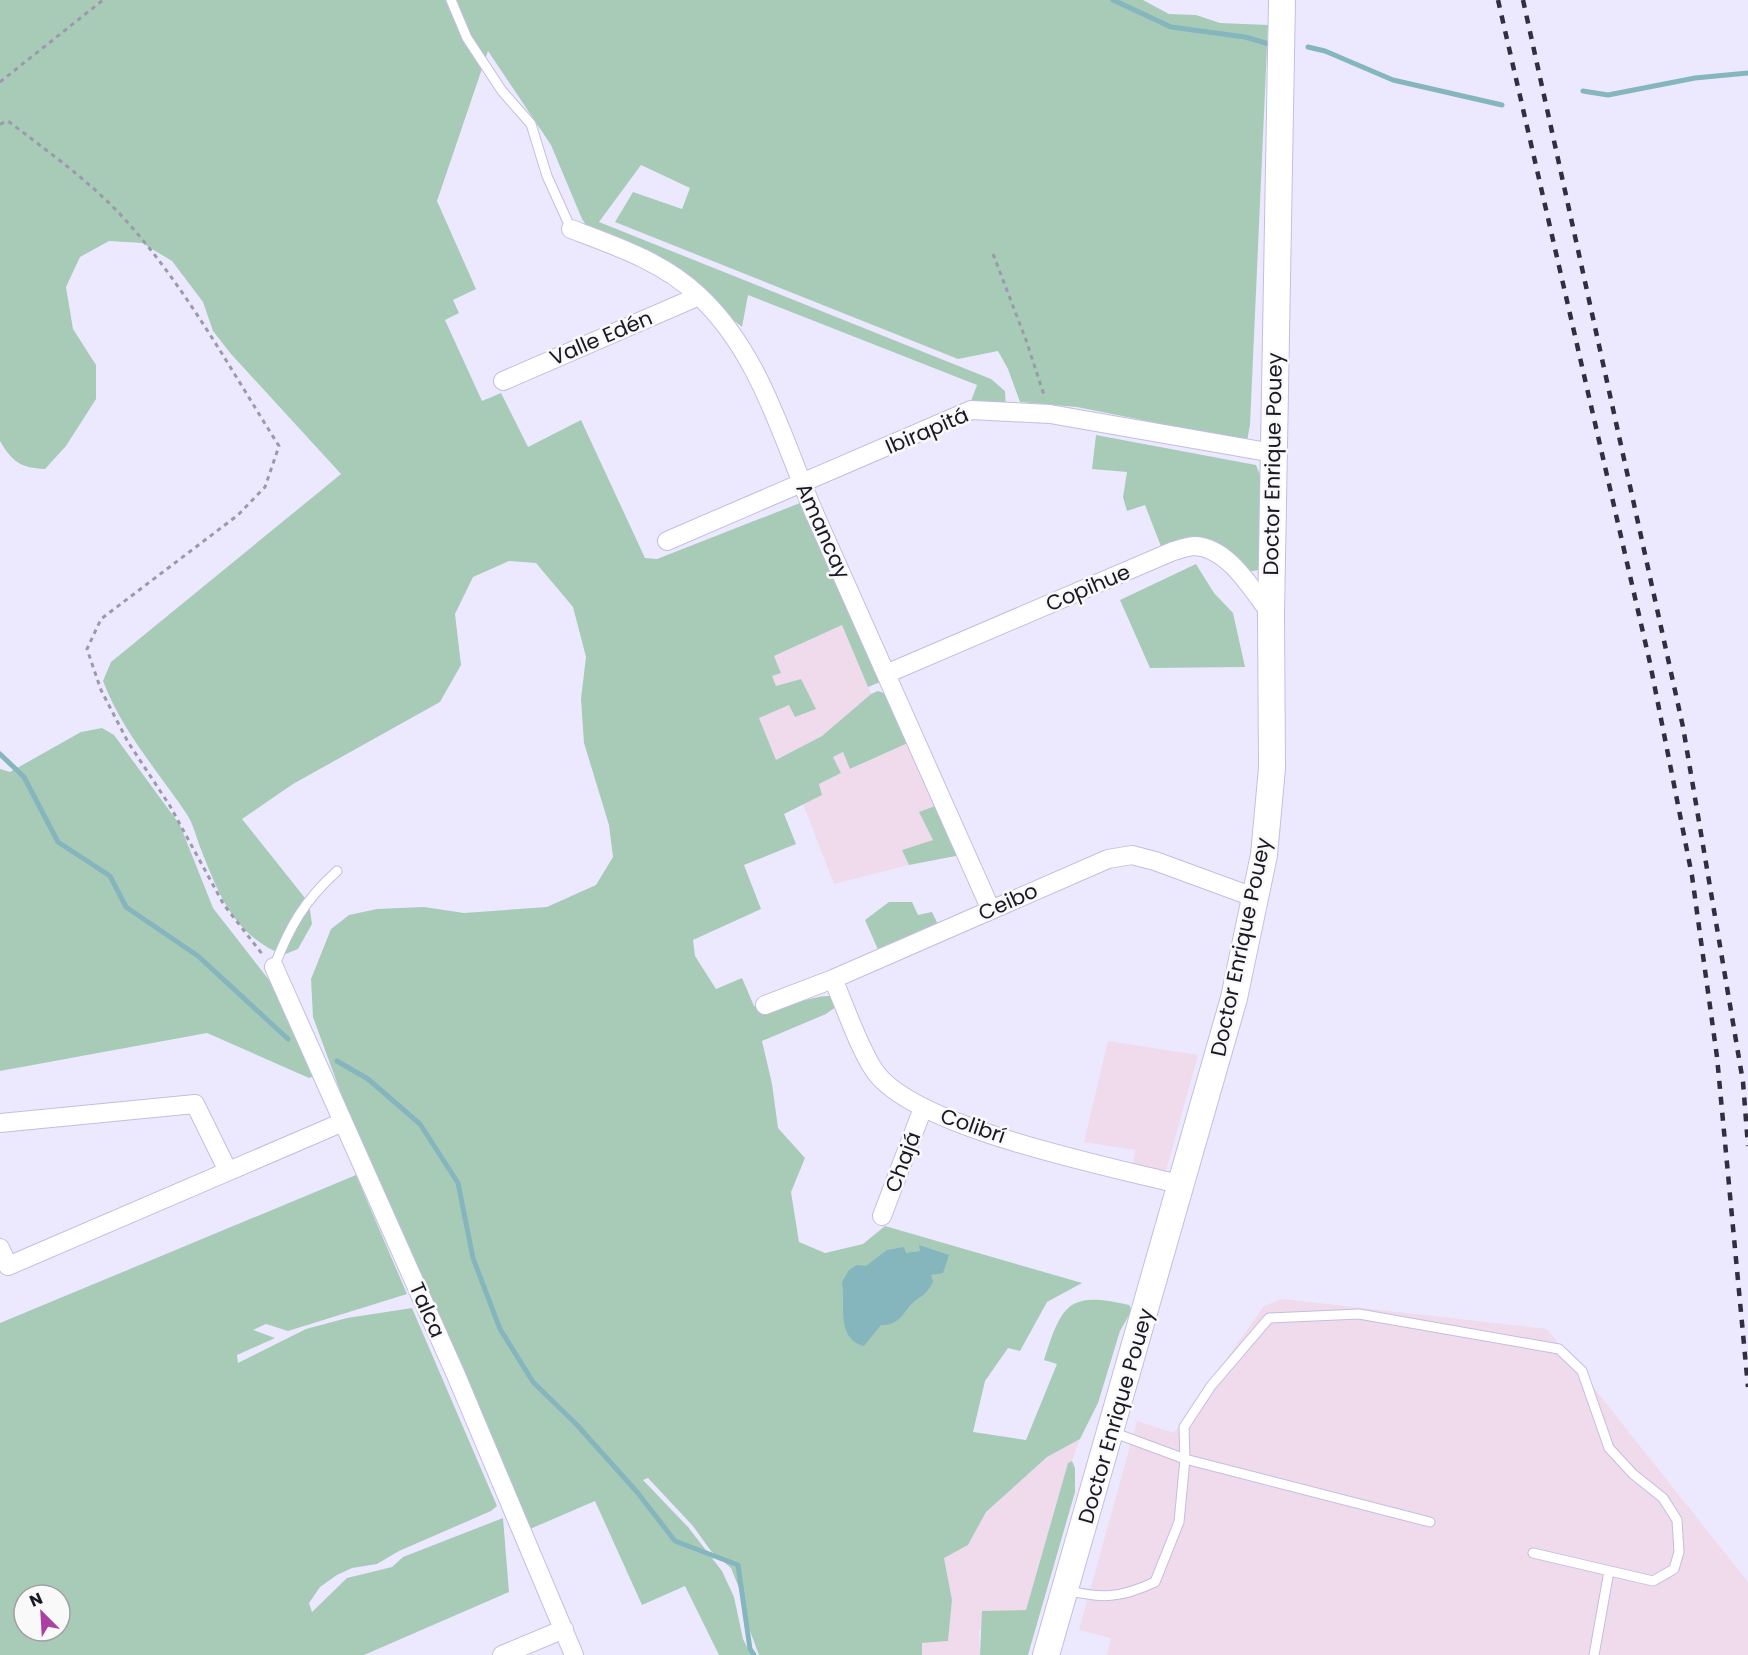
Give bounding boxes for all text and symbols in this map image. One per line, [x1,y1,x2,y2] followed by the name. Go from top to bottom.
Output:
[545,303,657,372] street label: Valle Edén
[1256,352,1289,576] street label: Doctor Enrique Pouey
[881,400,973,461] street label: Ibirapitá
[789,478,858,584] street label: Amancay
[1041,557,1134,618] street label: Copihue
[1203,835,1278,1059] street label: Doctor Enrique Pouey
[974,876,1042,927] street label: Ceibo
[937,1101,1010,1150] street label: Colibrí
[878,1127,927,1197] street label: Chajá
[402,1278,452,1342] street label: Talca
[1071,1305,1160,1527] street label: Doctor Enrique Pouey
[12,1583,72,1643] north arrow
[26,1587,46,1613] text: N

